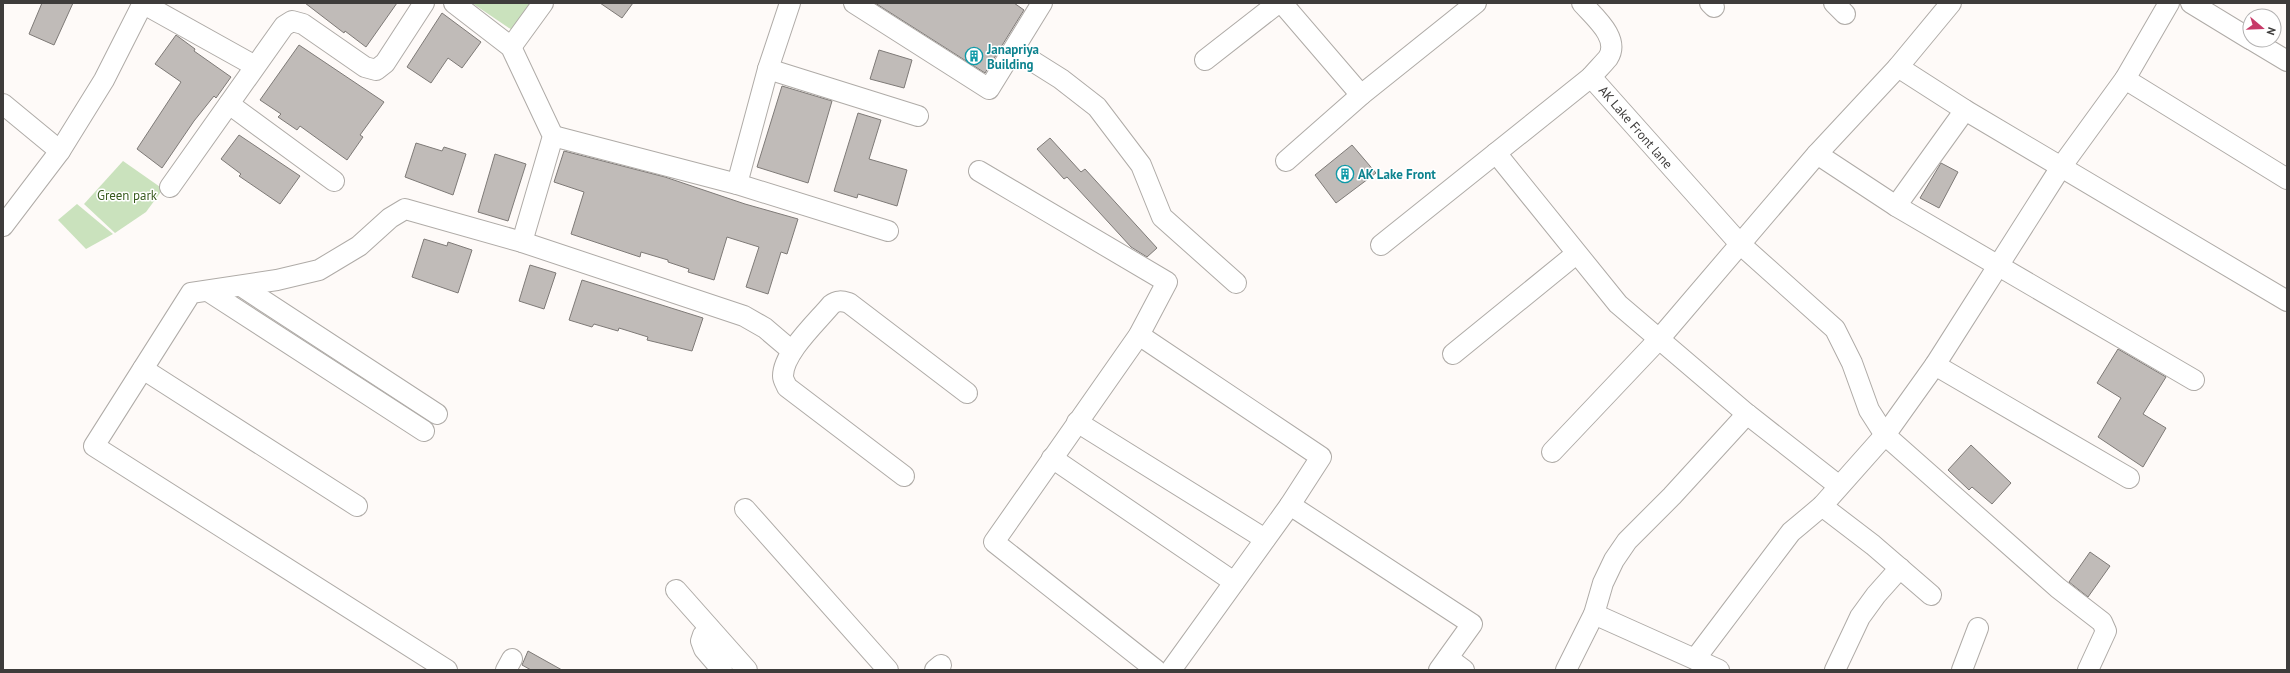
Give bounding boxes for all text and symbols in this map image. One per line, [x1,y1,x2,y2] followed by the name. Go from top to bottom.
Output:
[2242,8,2282,48] north arrow
[2264,26,2279,37] text: N
[986,41,1039,73] place label: Janapriya Building
[964,46,984,66] building icon: Janapriya Building
[1595,82,1676,172] street label: AK Lake Front lane
[1335,164,1355,184] building icon: AK Lake Front
[1358,166,1436,183] place label: AK Lake Front
[97,187,158,204] park label: Green park

